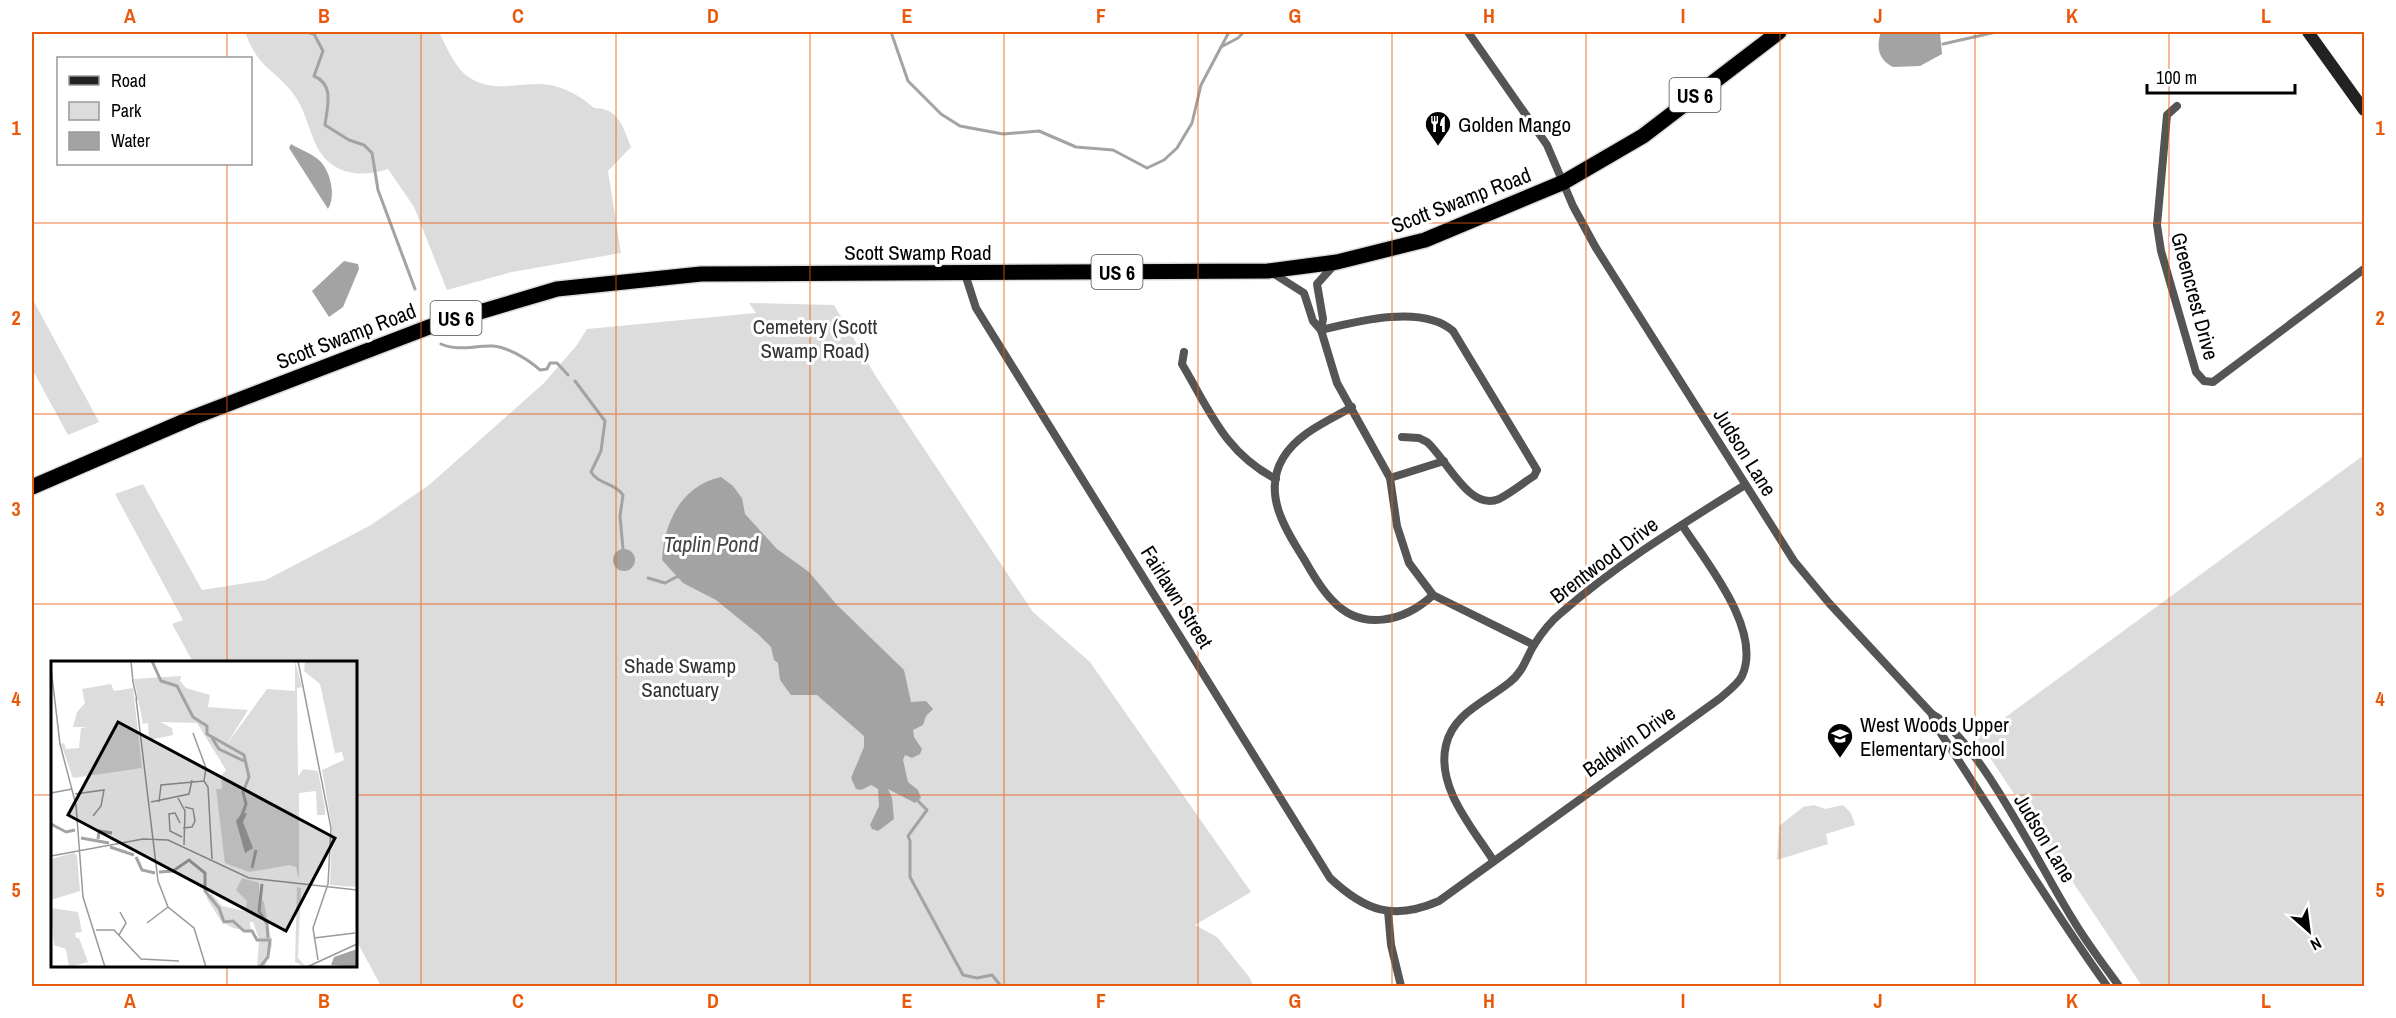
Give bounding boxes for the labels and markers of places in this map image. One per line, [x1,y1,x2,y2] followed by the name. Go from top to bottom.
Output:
[1423,109,1453,147] restaurant icon: Golden Mango
[1458,110,1571,139] place label: Golden Mango
[1860,710,2009,763] place label: West Woods Upper Elementary School
[1825,721,1855,759] school or university icon: West Woods Upper Elementary School

